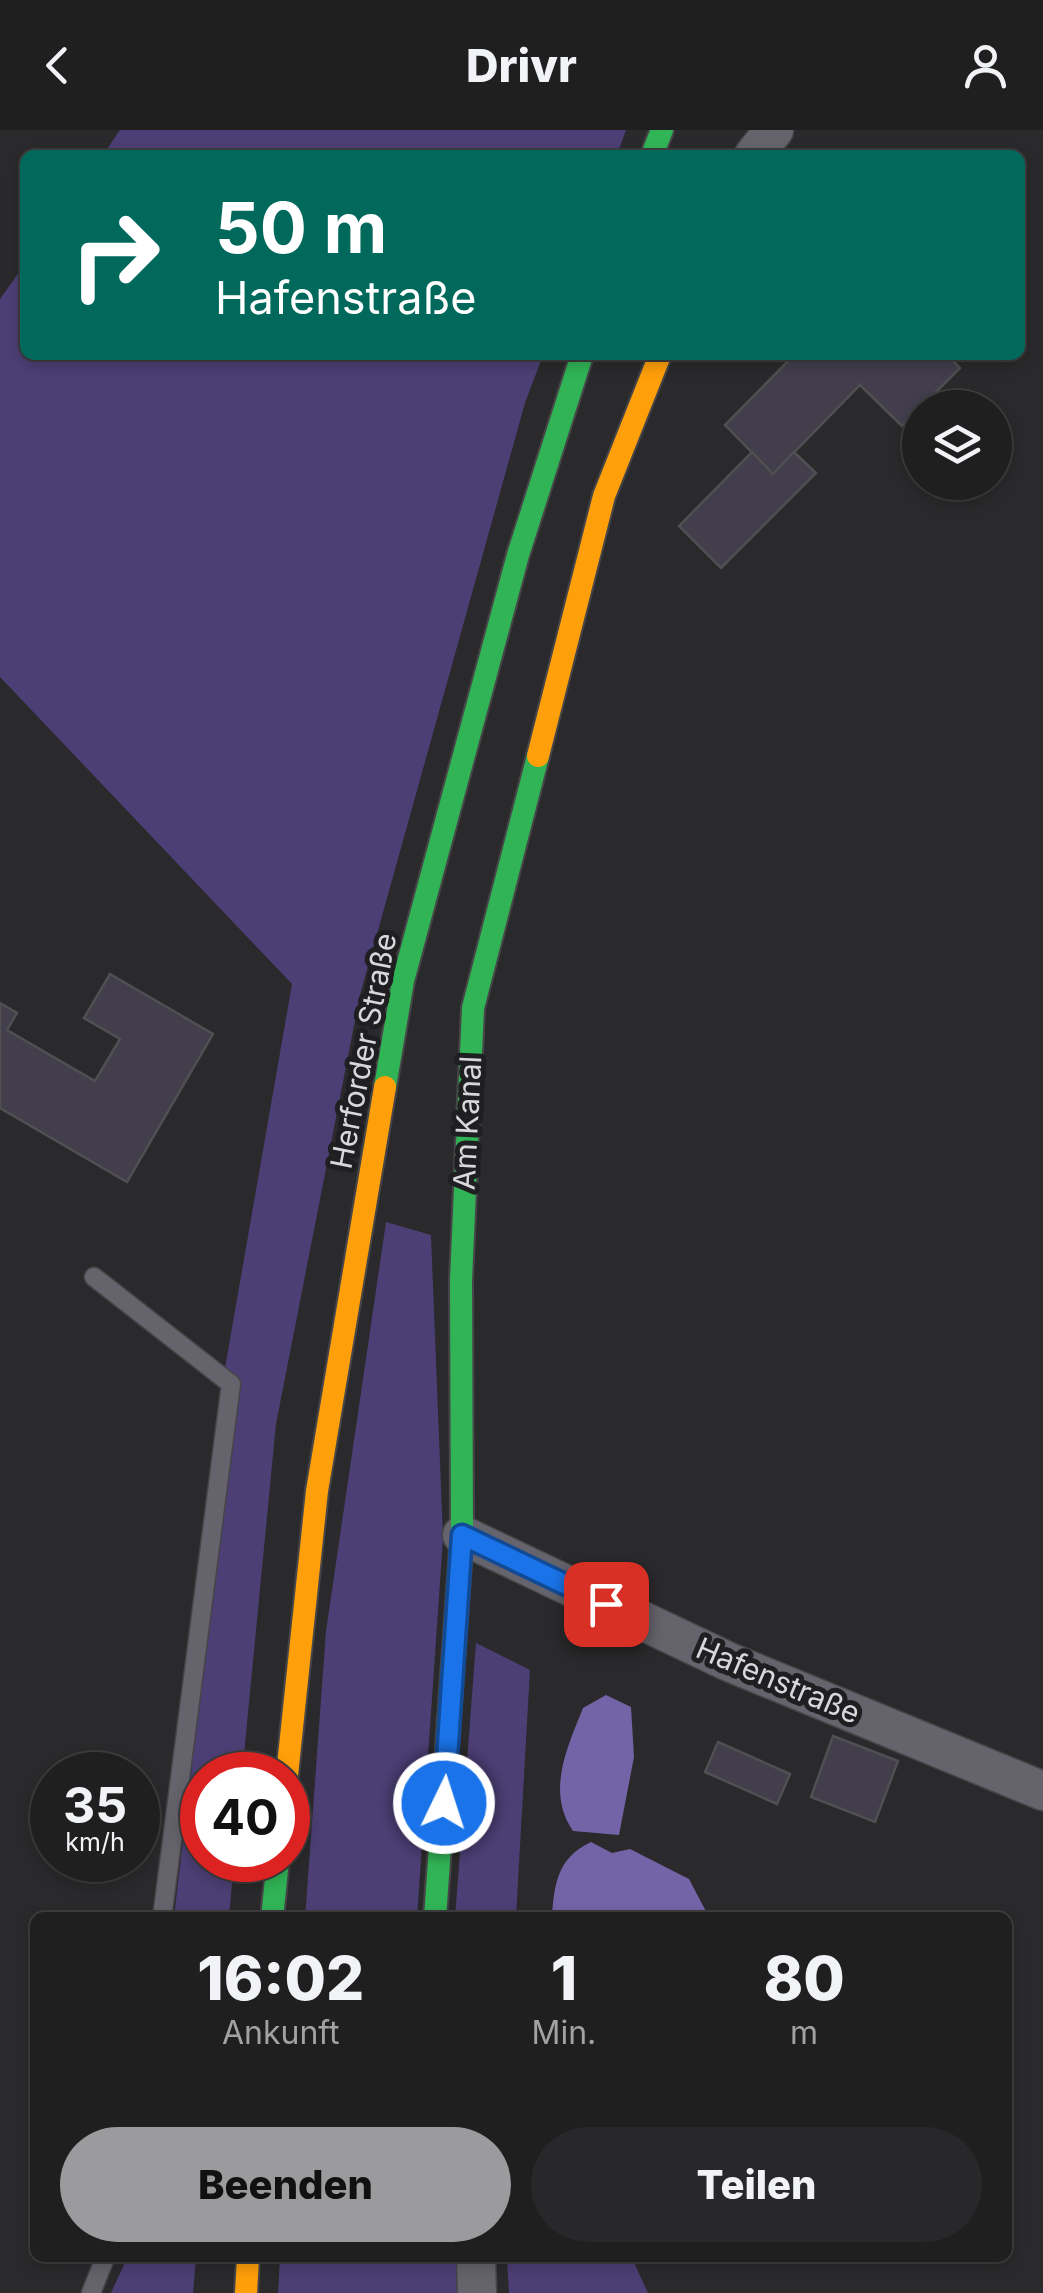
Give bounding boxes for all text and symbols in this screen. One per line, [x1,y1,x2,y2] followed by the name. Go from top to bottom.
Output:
[30,38,85,93] icon: back
[466,38,577,93] text: Drivr
[958,38,1013,93] icon: person
[215,185,387,270] text: 50 m
[50,190,180,320] icon: right
[215,270,477,325] text: Hafenstraße
[902,390,1012,500] map controls
[902,390,1012,500] button: layers
[323,930,404,1172] street label: Herforder Straße
[446,1055,488,1191] street label: Am Kanal
[564,1562,649,1647] pin
[579,1577,634,1632] icon: arrive
[691,1629,866,1731] street label: Hafenstraße
[392,1751,496,1855] position arrow
[180,1752,310,1882] speed limit sign: 40
[63,1775,127,1835] text: 35
[65,1827,125,1857] text: km/h
[197,1942,364,2014] text: 16:02
[551,1942,577,2014] text: 1
[763,1942,845,2014] text: 80
[222,2013,340,2052] text: Ankunft
[531,2013,596,2052] text: Min.
[790,2013,818,2052] text: m
[60,2127,511,2242] button: Beenden
[531,2127,982,2242] button: Teilen

